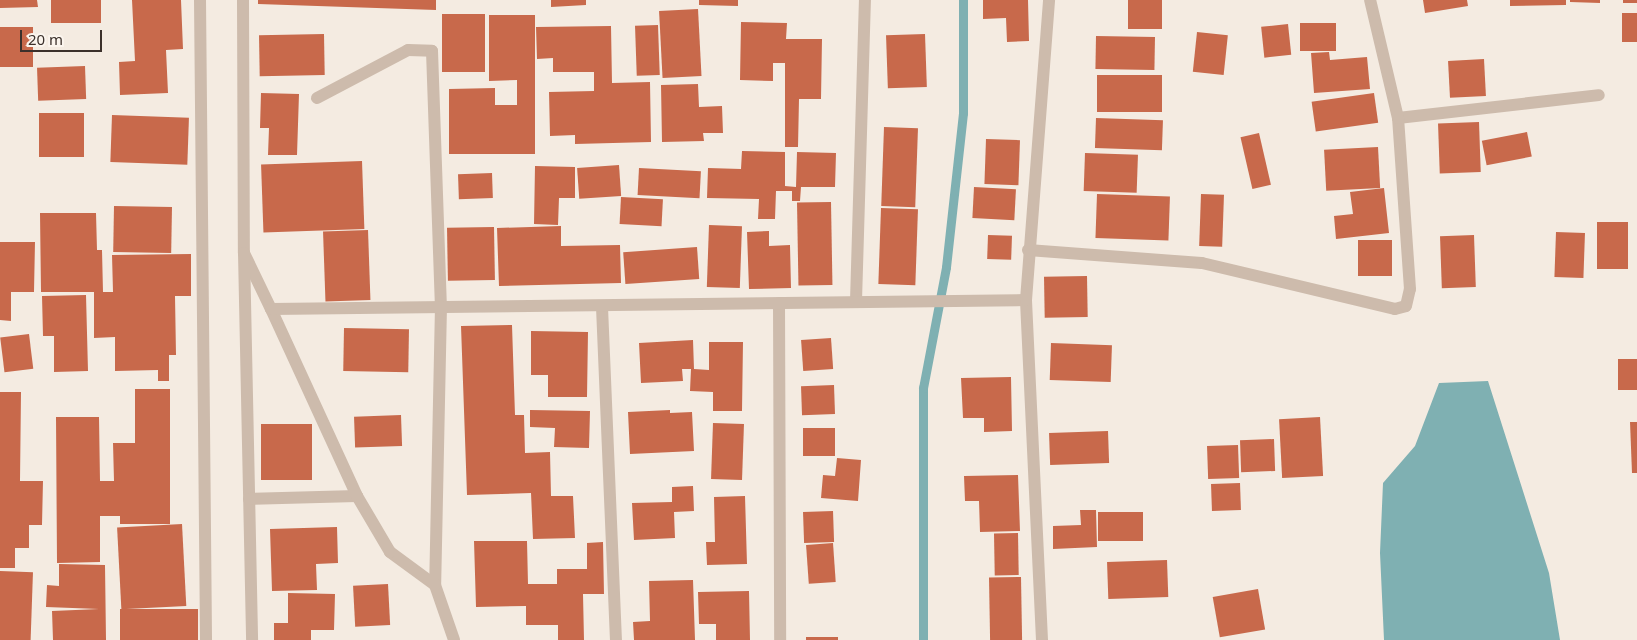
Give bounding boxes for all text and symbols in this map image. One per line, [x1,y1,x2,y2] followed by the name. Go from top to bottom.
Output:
[22,20,105,52] scale bar
[28,29,63,49] text: 20 m

